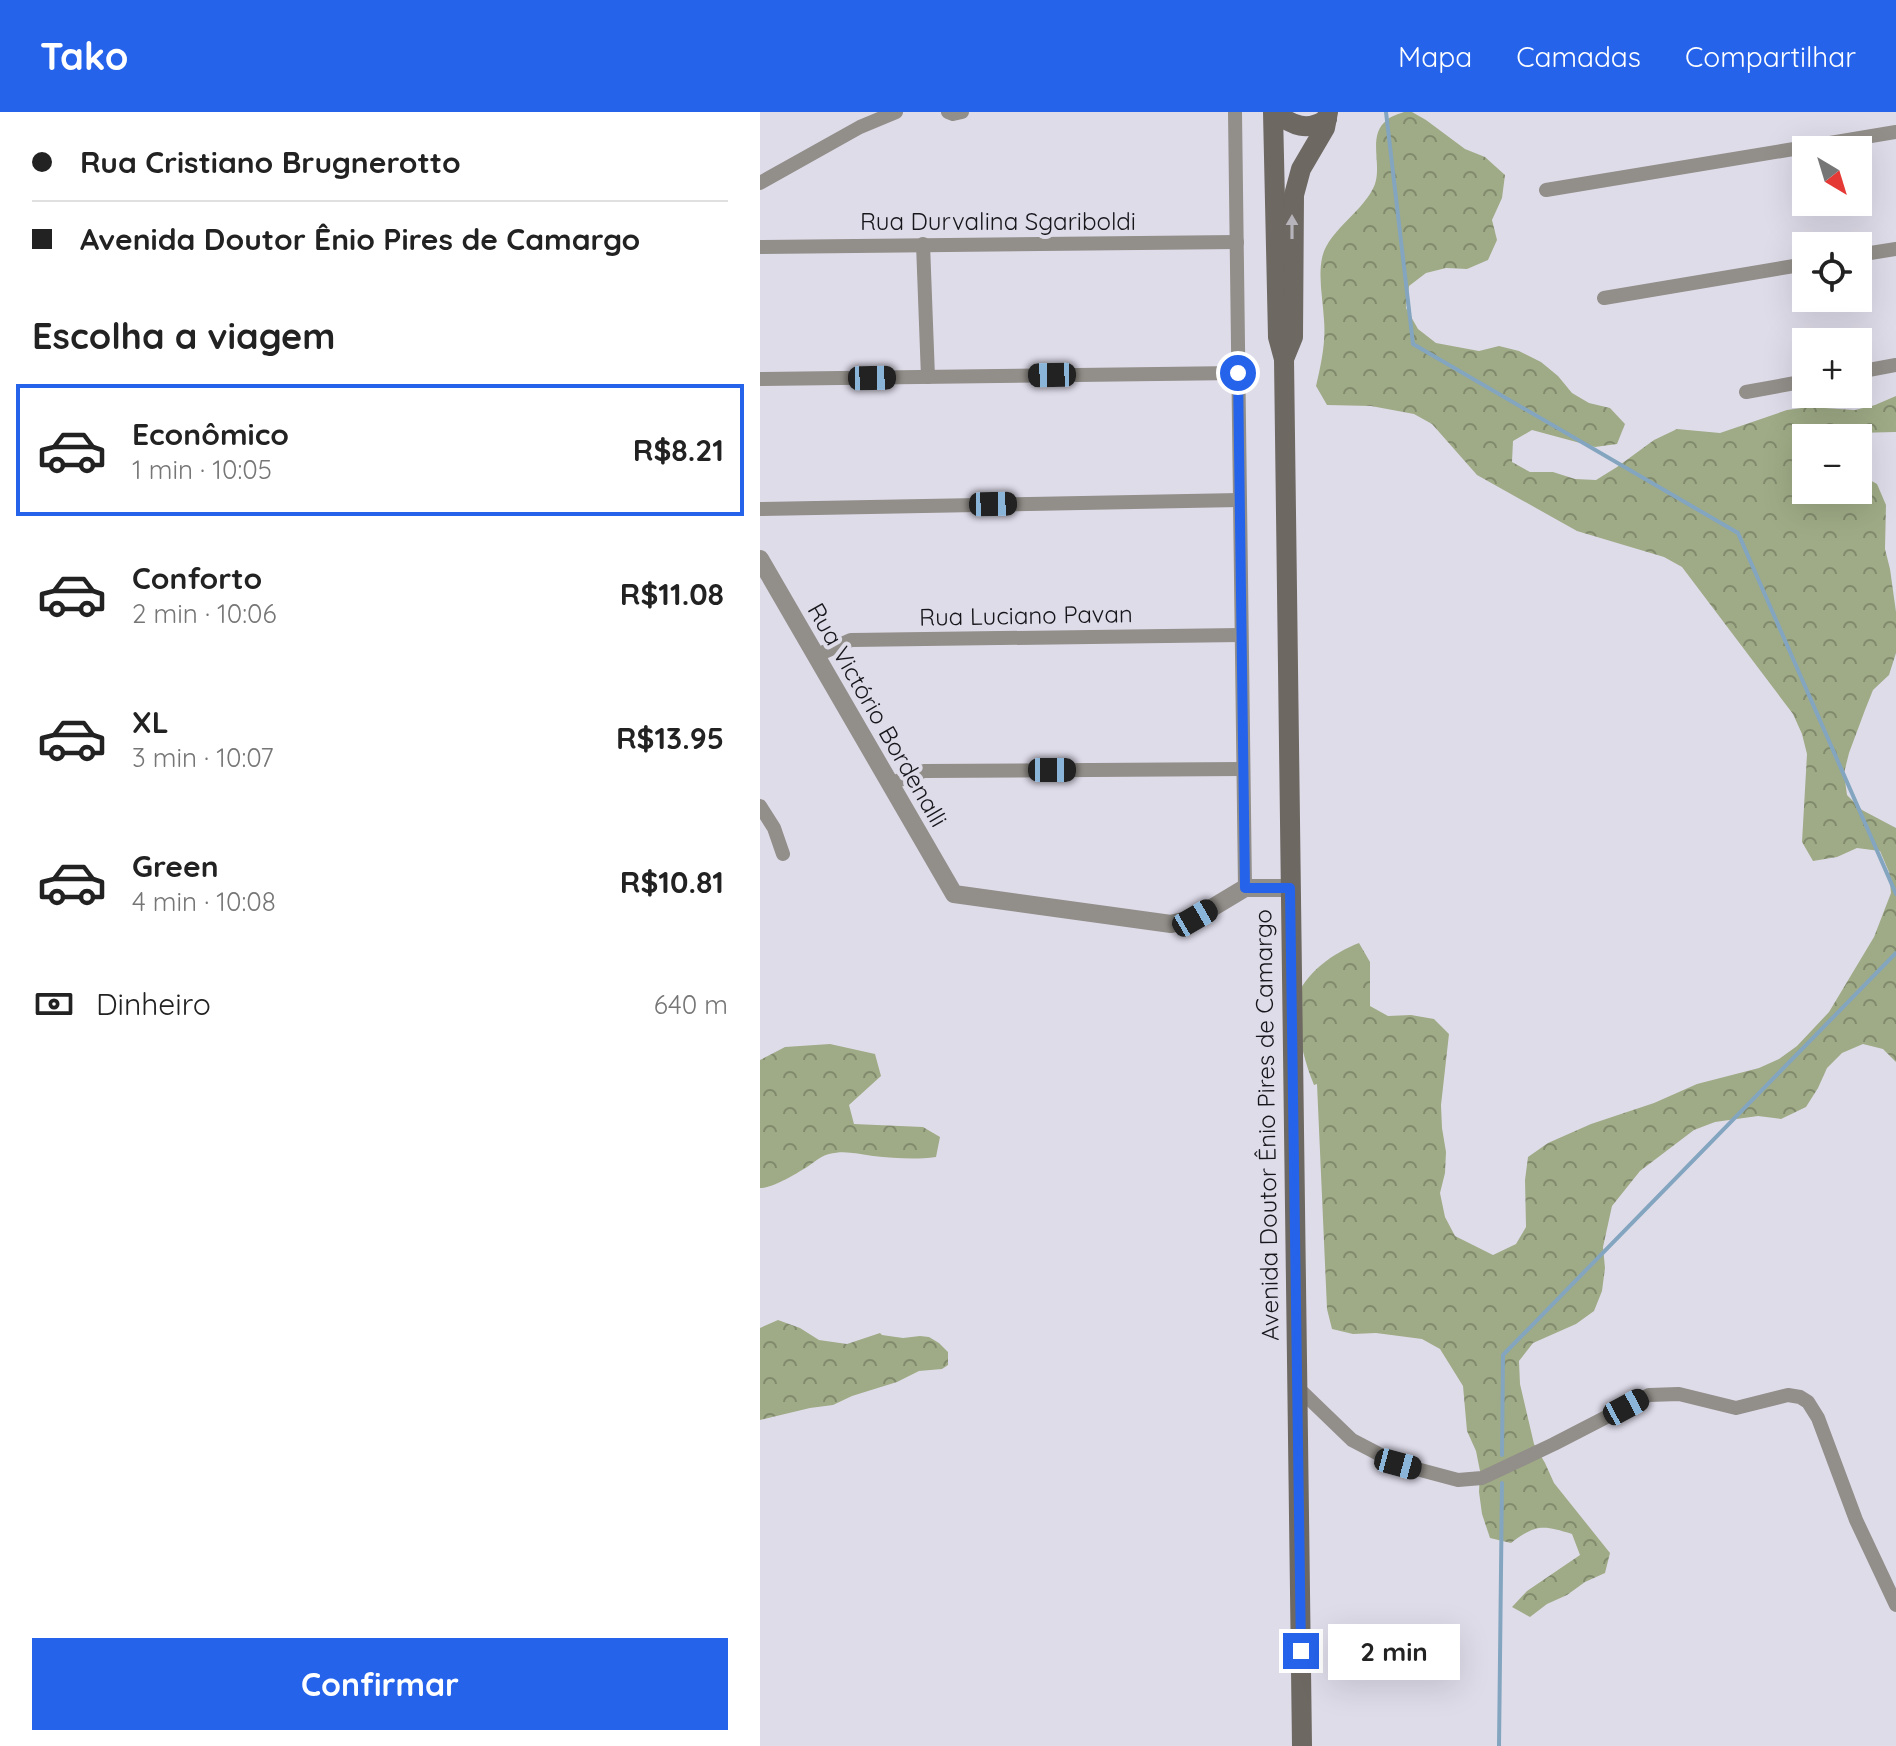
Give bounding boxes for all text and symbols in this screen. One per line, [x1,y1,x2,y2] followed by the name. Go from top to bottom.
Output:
[40,32,128,80] text: Tako
[1398,39,1472,74] text: Mapa
[1516,39,1641,74] text: Camadas
[1685,39,1856,74] text: Compartilhar
[1792,136,1872,216] north arrow
[1792,136,1872,504] map controls
[80,143,461,181] text: Rua Cristiano Brugnerotto
[860,206,1136,236] street label: Rua Durvalina Sgariboldi
[1286,214,1298,239] one-way arrow
[80,220,640,258] text: Avenida Doutor Ênio Pires de Camargo
[1792,232,1872,312] button: locate
[32,313,335,358] text: Escolha a viagem
[1792,328,1872,408] button: +
[1220,355,1256,391] route start
[1028,363,1076,387] car
[848,366,896,390] car
[36,414,108,486] icon: car
[132,415,289,453] text: Econômico
[1792,424,1872,504] button: −
[633,431,724,469] text: R$8.21
[132,453,272,486] text: 1 min · 10:05
[969,492,1017,516] car
[36,558,108,630] icon: car
[132,559,262,597] text: Conforto
[620,575,724,613] text: R$11.08
[132,597,276,630] text: 2 min · 10:06
[801,597,954,832] street label: Rua Victório Bordenalli
[919,598,1133,632] street label: Rua Luciano Pavan
[36,702,108,774] icon: car
[132,703,169,741] text: XL
[616,719,724,757] text: R$13.95
[132,741,274,774] text: 3 min · 10:07
[1028,758,1076,782] car
[36,846,108,918] icon: car
[132,847,219,885] text: Green
[620,863,724,901] text: R$10.81
[132,885,276,918] text: 4 min · 10:08
[1168,896,1222,940] car
[1247,909,1285,1341] street label: Avenida Doutor Ênio Pires de Camargo
[32,982,76,1026] icon: cash
[96,985,211,1023] text: Dinheiro
[654,988,728,1021] text: 640 m
[1599,1385,1653,1429] car
[1372,1446,1424,1482] car
[1329,1623,1461,1679] callout: 2 min
[1283,1633,1319,1669] route end
[1360,1635,1428,1668] text: 2 min
[32,1638,728,1730] button: Confirmar

